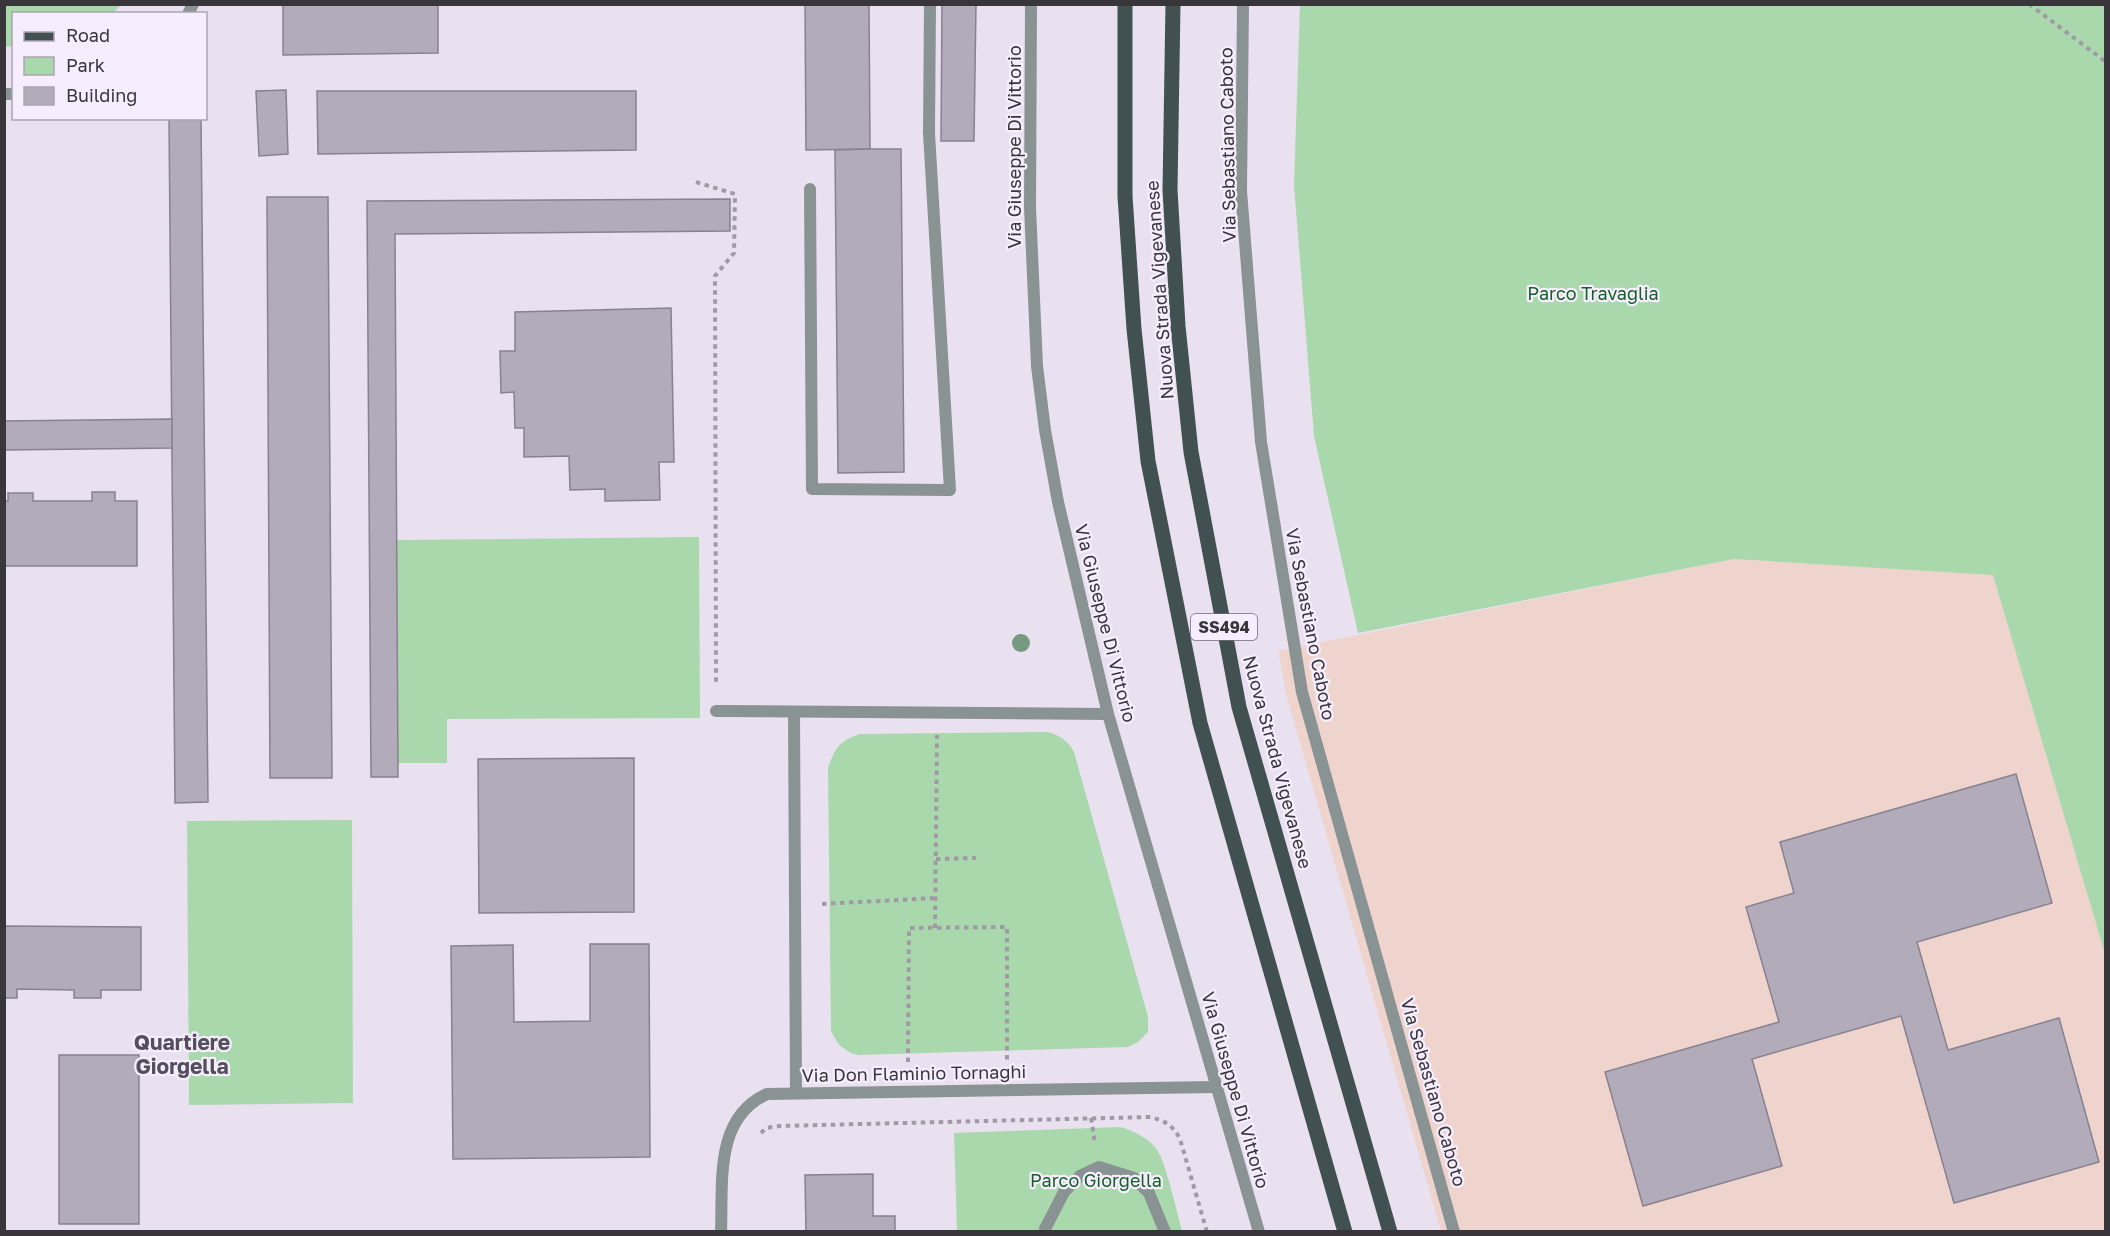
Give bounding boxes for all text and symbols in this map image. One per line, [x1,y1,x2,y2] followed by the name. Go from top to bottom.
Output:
[12,12,207,120] legend
[66,24,110,46] text: Road
[1003,45,1025,249] street label: Via Giuseppe Di Vittorio
[1214,47,1240,243] street label: Via Sebastiano Caboto
[66,54,105,76] text: Park
[66,84,137,106] text: Building
[1140,180,1178,400] street label: Nuova Strada Vigevanese
[1527,282,1659,304] park label: Parco Travaglia
[1071,522,1141,724] street label: Via Giuseppe Di Vittorio
[1282,526,1340,722] street label: Via Sebastiano Caboto
[1191,614,1257,640] road number: SS494
[1239,653,1317,871] street label: Nuova Strada Vigevanese
[1197,989,1275,1191] street label: Via Giuseppe Di Vittorio
[1397,995,1471,1189] street label: Via Sebastiano Caboto
[134,1029,230,1079] district label: Quartiere Giorgella
[801,1060,1027,1086] street label: Via Don Flaminio Tornaghi
[1030,1169,1162,1191] park label: Parco Giorgella

